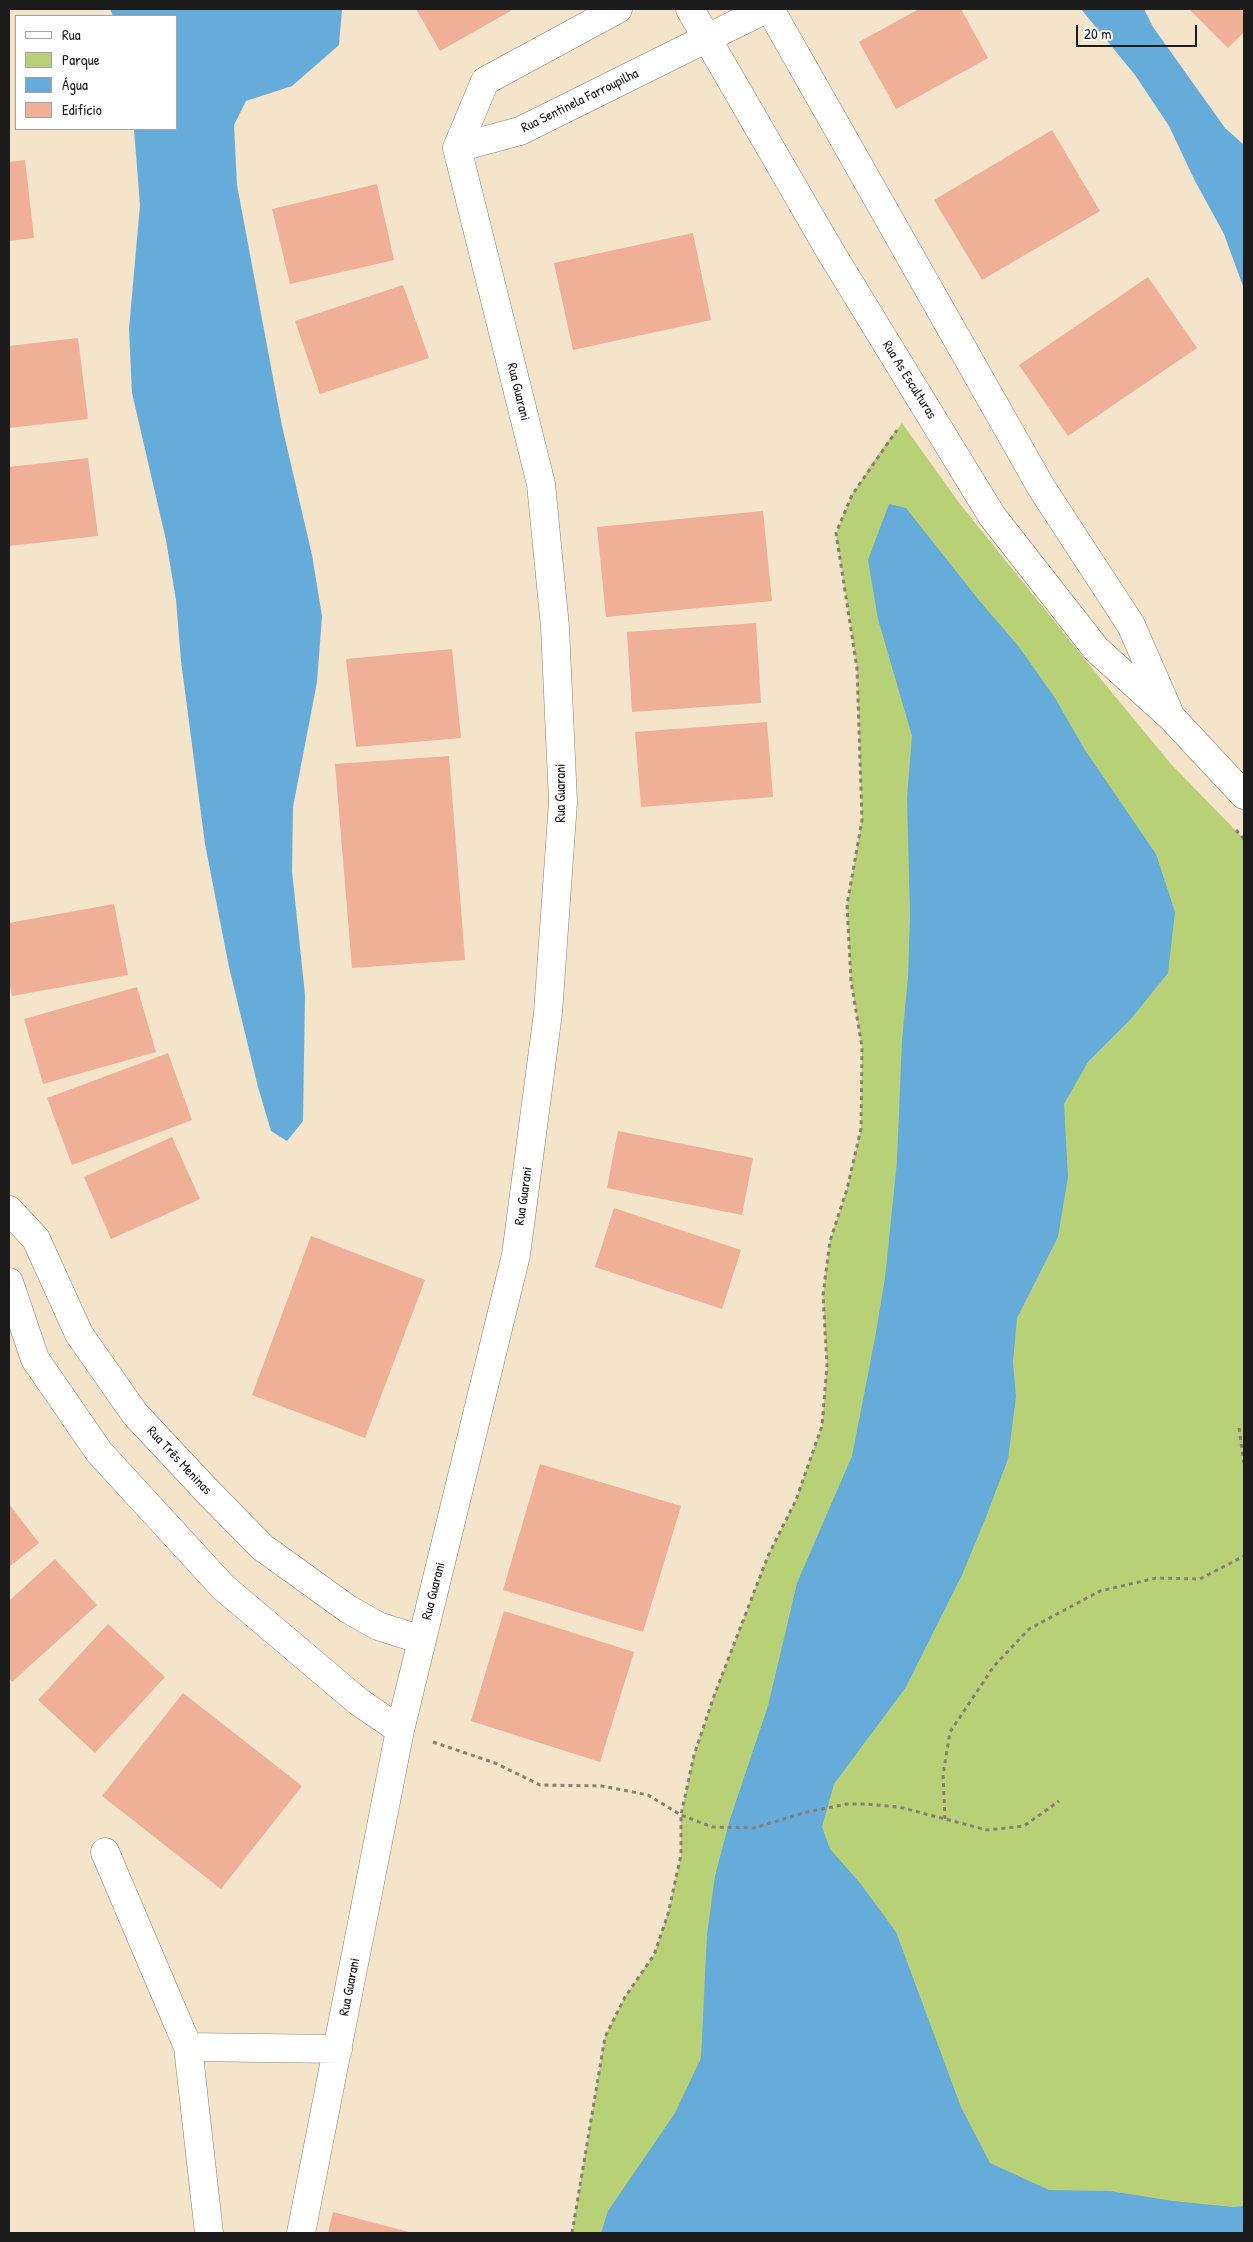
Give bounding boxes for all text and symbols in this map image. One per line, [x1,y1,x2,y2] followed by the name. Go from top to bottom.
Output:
[15,15,178,130] legend
[1078,15,1199,47] scale bar
[1084,23,1111,44] text: 20 m
[62,24,81,45] text: Rua
[62,49,100,70] text: Parque
[519,65,641,137] street label: Rua Sentinela Farroupilha
[62,74,88,95] text: Água
[62,99,102,120] text: Edifício
[878,338,940,422] street label: Rua As Esculturas
[503,361,533,423] street label: Rua Guarani
[553,764,569,822] street label: Rua Guarani
[512,1166,536,1226] street label: Rua Guarani
[143,1423,215,1499] street label: Rua Trẽs Meninas
[419,1560,449,1622] street label: Rua Guarani
[336,1957,364,2017] street label: Rua Guarani

